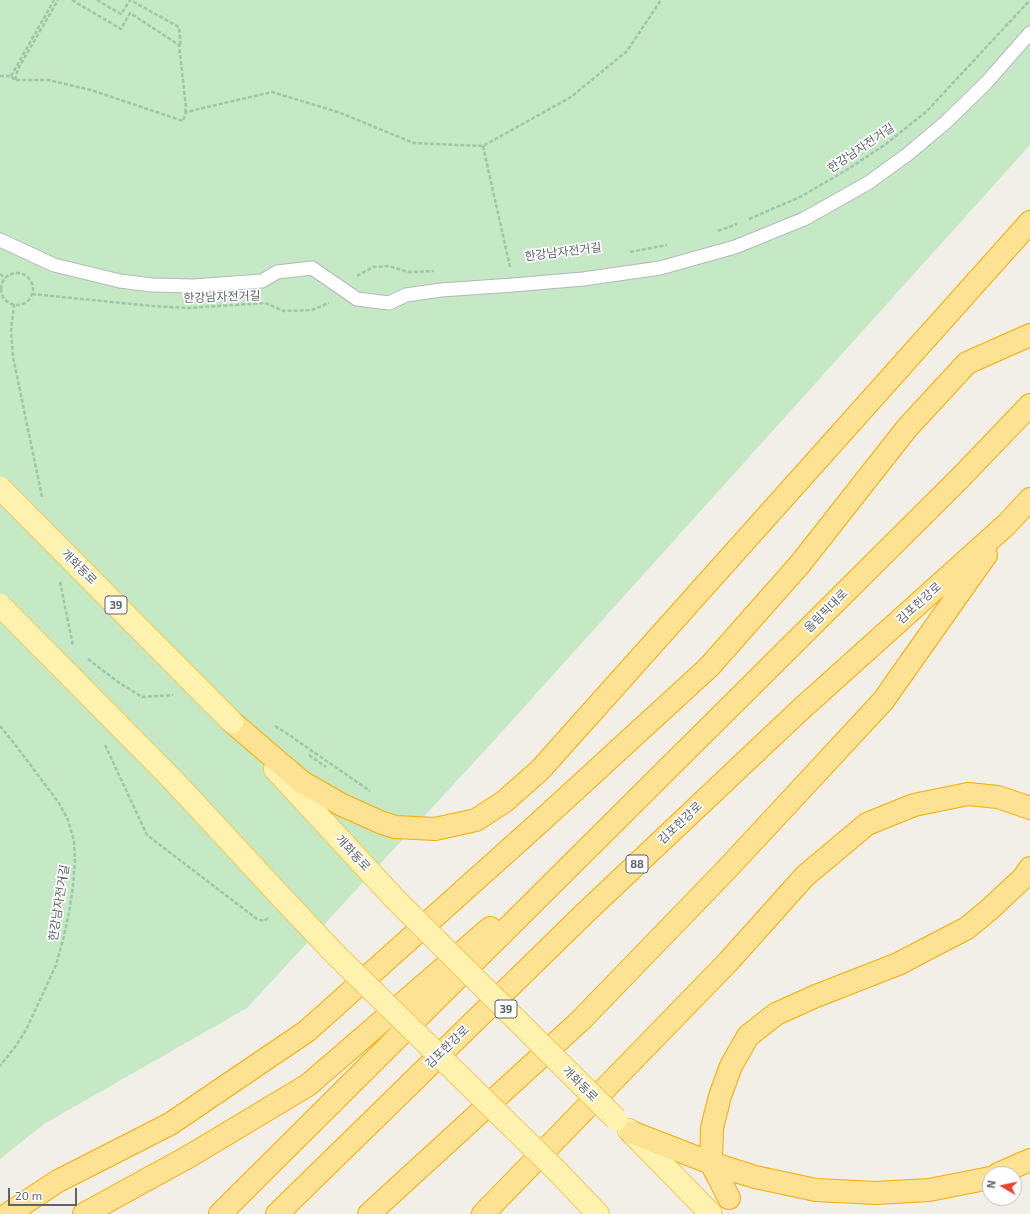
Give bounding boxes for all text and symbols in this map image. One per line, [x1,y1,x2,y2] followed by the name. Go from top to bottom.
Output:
[825,120,897,176] street label: 한강남자전거길
[524,240,602,264] street label: 한강남자전거길
[183,288,261,306] street label: 한강남자전거길
[58,546,100,588] street label: 개화동로
[894,579,944,627] street label: 김포한강로
[801,586,851,636] street label: 올림픽대로
[105,596,127,614] road number: 39
[655,799,705,847] street label: 김포한강로
[333,832,373,874] street label: 개화동로
[626,855,648,873] road number: 88
[46,864,72,942] street label: 한강남자전거길
[495,1000,517,1018] road number: 39
[422,1023,472,1071] street label: 김포한강로
[559,1063,601,1105] street label: 개화동로
[982,1166,1022,1206] north arrow
[984,1179,998,1189] text: N
[10,1180,79,1206] scale bar
[15,1188,42,1202] text: 20 m

